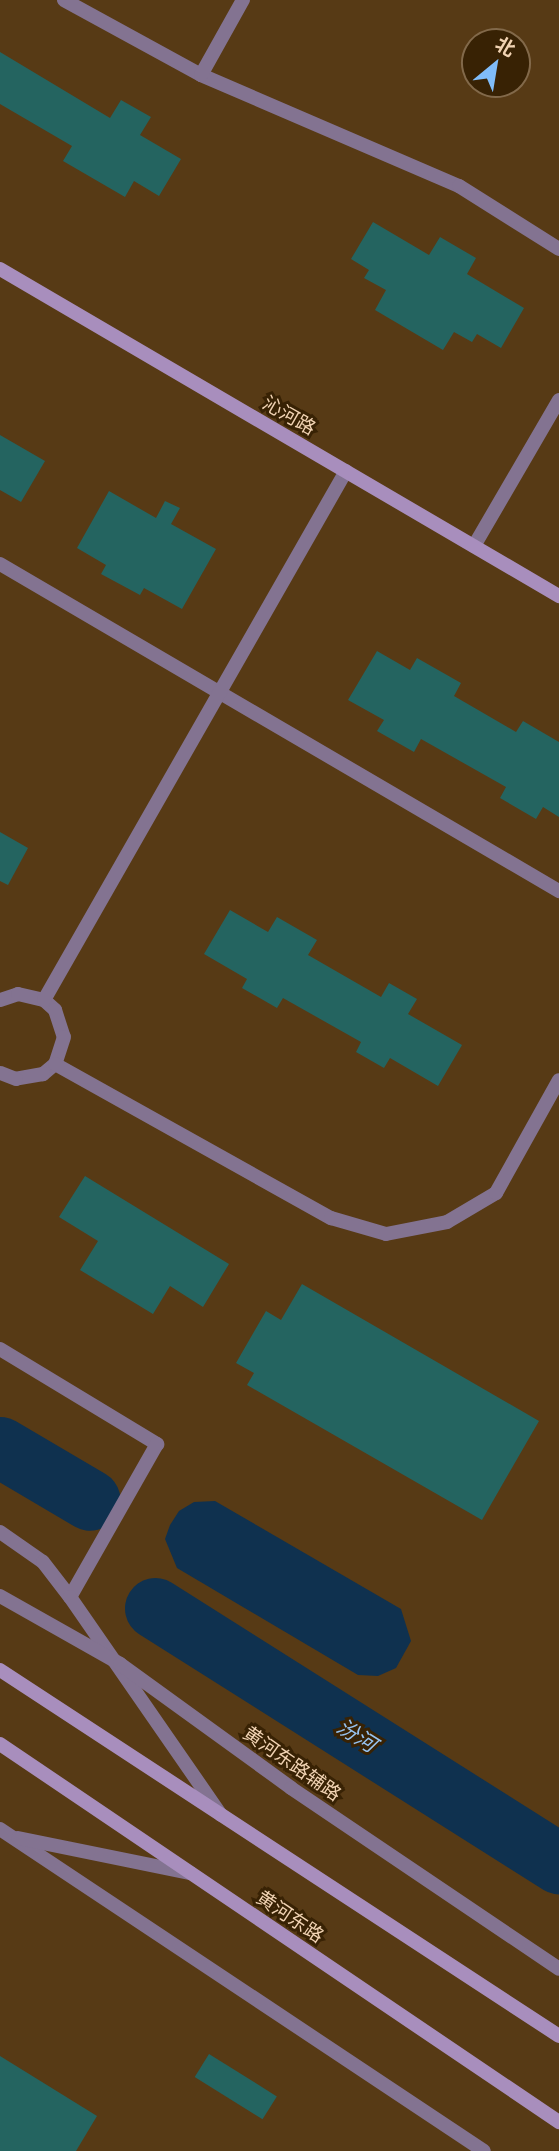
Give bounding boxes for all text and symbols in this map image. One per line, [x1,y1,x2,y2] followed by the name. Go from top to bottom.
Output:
[461,28,531,98] north arrow
[491,31,520,62] text: 北
[259,392,319,440] street label: 沁河路
[333,1713,381,1757] water label: 汾河
[239,1722,345,1806] street label: 黄河东路辅路
[252,1886,328,1948] street label: 黄河东路

